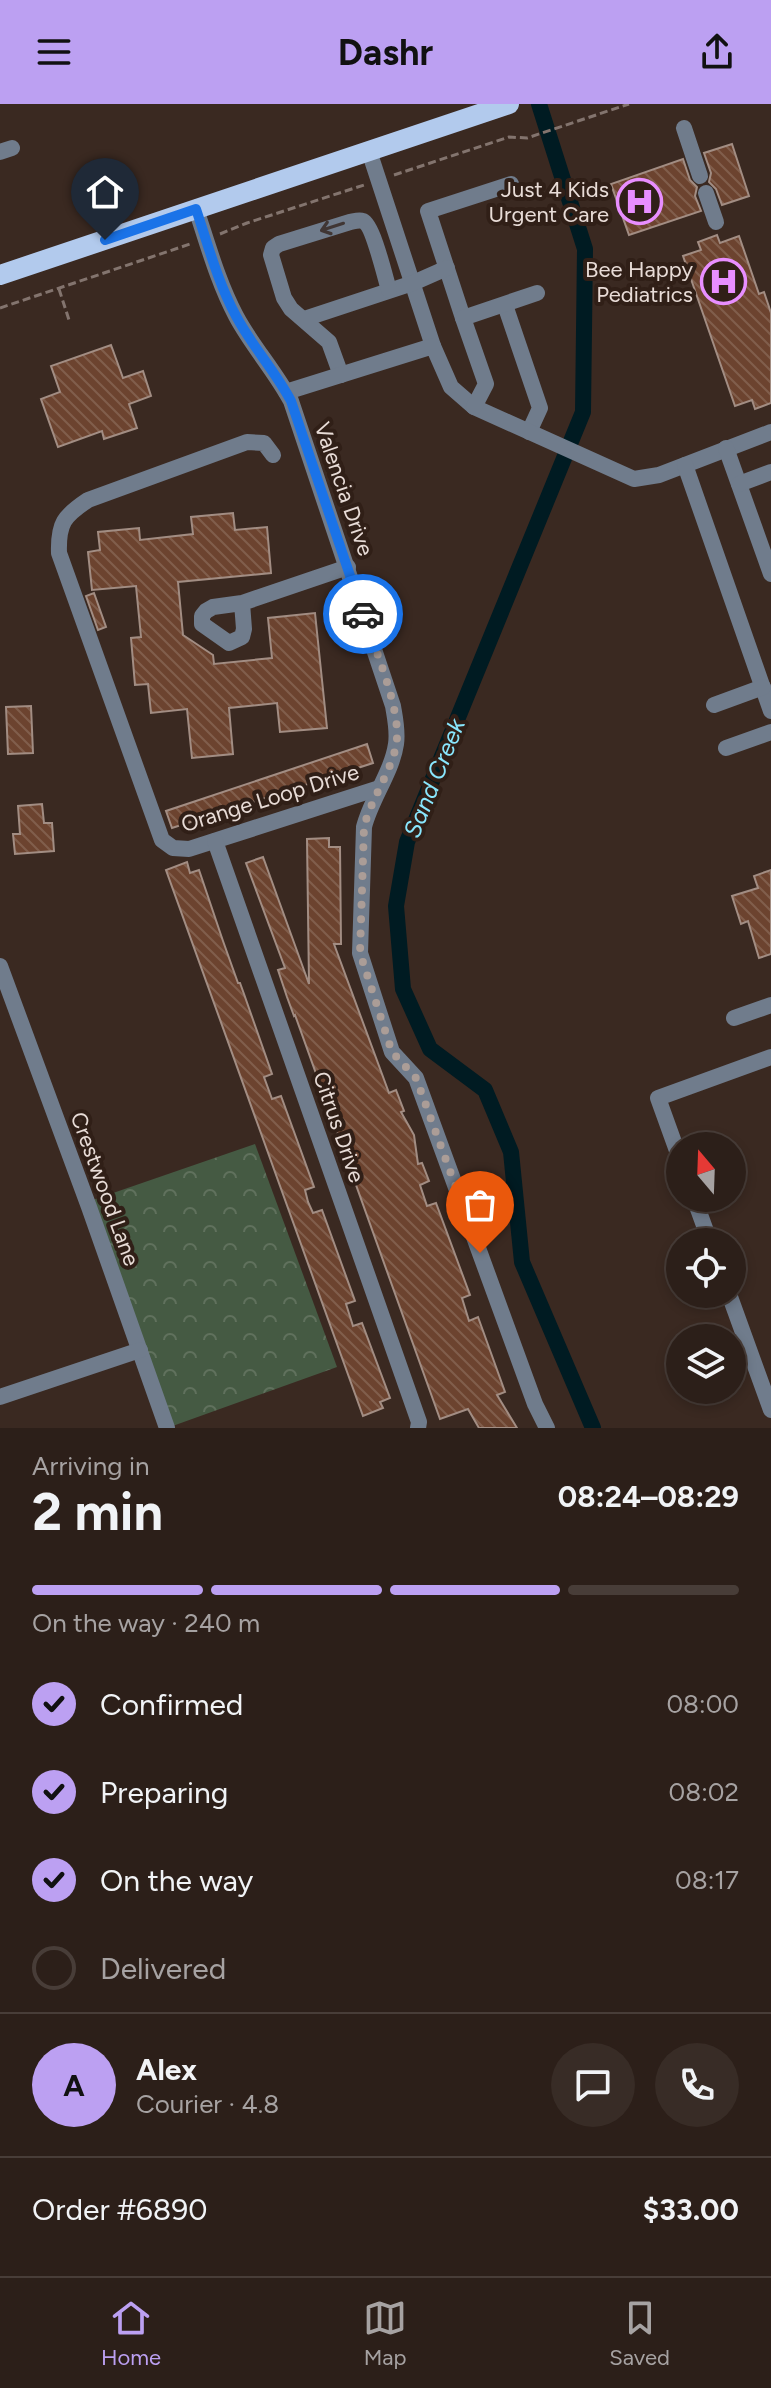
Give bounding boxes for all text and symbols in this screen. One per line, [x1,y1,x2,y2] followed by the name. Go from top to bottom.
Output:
[32,30,76,74] icon: menu
[695,30,739,74] icon: share
[338,31,433,74] text: Dashr
[71,158,139,240] pin
[83,170,127,214] icon: home
[489,176,609,228] place label: Just 4 Kids Urgent Care
[616,178,664,226] hospital icon: Just 4 Kids Urgent Care
[320,220,346,235] one-way arrow
[585,256,693,308] place label: Bee Happy Pediatrics
[700,258,748,306] hospital icon: Bee Happy Pediatrics
[309,419,379,559] street label: Valencia Drive
[323,574,403,654] courier
[341,592,385,636] icon: car
[397,713,471,842] water label: Sand Creek
[178,758,362,838] street label: Orange Loop Drive
[307,1068,371,1186] street label: Citrus Drive
[65,1108,145,1270] street label: Crestwood Lane
[666,1132,746,1212] north arrow
[666,1132,746,1404] map controls
[446,1171,514,1253] pin
[458,1183,502,1227] icon: bag
[666,1228,746,1308] button: locate
[666,1324,746,1404] button: layers
[32,1450,150,1482] text: Arriving in
[558,1478,739,1515] text: 08:24–08:29
[32,1481,163,1543] text: 2 min
[32,1607,260,1639] text: On the way · 240 m
[32,1682,76,1726] icon: check
[100,1686,243,1723] text: Confirmed
[666,1688,739,1720] text: 08:00
[32,1770,76,1814] icon: check
[100,1774,228,1811] text: Preparing
[669,1776,739,1808] text: 08:02
[32,1858,76,1902] icon: check
[100,1862,253,1899] text: On the way
[675,1864,739,1896] text: 08:17
[100,1950,226,1987] text: Delivered
[551,2043,635,2127] button: chat
[655,2043,739,2127] button: phone
[136,2051,197,2088] text: Alex
[63,2067,85,2104] text: A
[136,2088,279,2120] text: Courier · 4.8
[32,2191,207,2228] text: Order #6890
[643,2191,739,2228] text: $33.00
[101,2296,161,2371] tab: Home
[363,2296,407,2371] tab: Map
[609,2296,670,2371] tab: Saved

